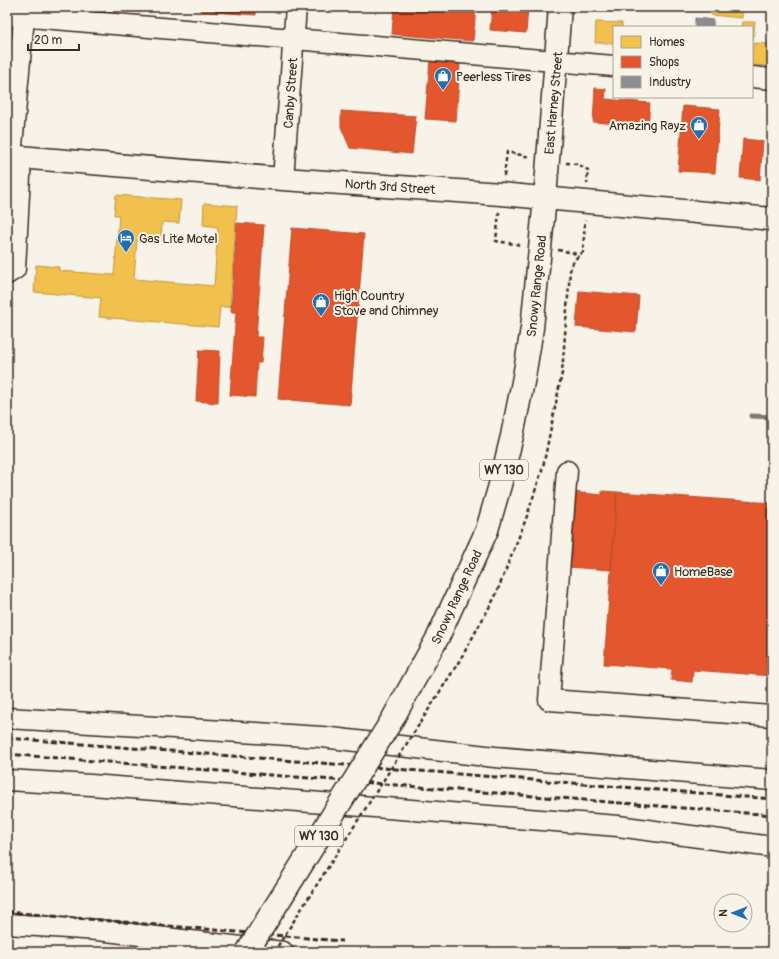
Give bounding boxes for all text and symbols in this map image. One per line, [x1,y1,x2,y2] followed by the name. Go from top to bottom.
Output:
[28,26,79,52] scale bar
[613,26,753,98] legend
[34,33,63,48] text: 20 m
[649,35,685,50] text: Homes
[542,50,567,155] street label: East Harney Street
[649,55,680,70] text: Shops
[281,56,302,129] street label: Canby Street
[433,66,453,91] shop icon: Peerless Tires
[456,69,531,85] place label: Peerless Tires
[649,75,691,90] text: Industry
[689,115,709,140] shop icon: Amazing Rayz
[609,118,686,134] place label: Amazing Rayz
[344,176,436,198] street label: North 3rd Street
[116,228,136,253] hotel icon: Gas Lite Motel
[139,231,218,247] place label: Gas Lite Motel
[524,234,550,338] street label: Snowy Range Road
[334,288,439,319] place label: High Country Stove and Chimney
[311,292,331,317] shop icon: High Country Stove and Chimney
[480,460,528,480] road number: WY 130
[428,548,486,647] street label: Snowy Range Road
[651,561,671,586] shop icon: HomeBase
[674,564,733,580] place label: HomeBase
[295,826,343,846] road number: WY 130
[713,893,753,933] north arrow
[717,909,730,917] text: N

